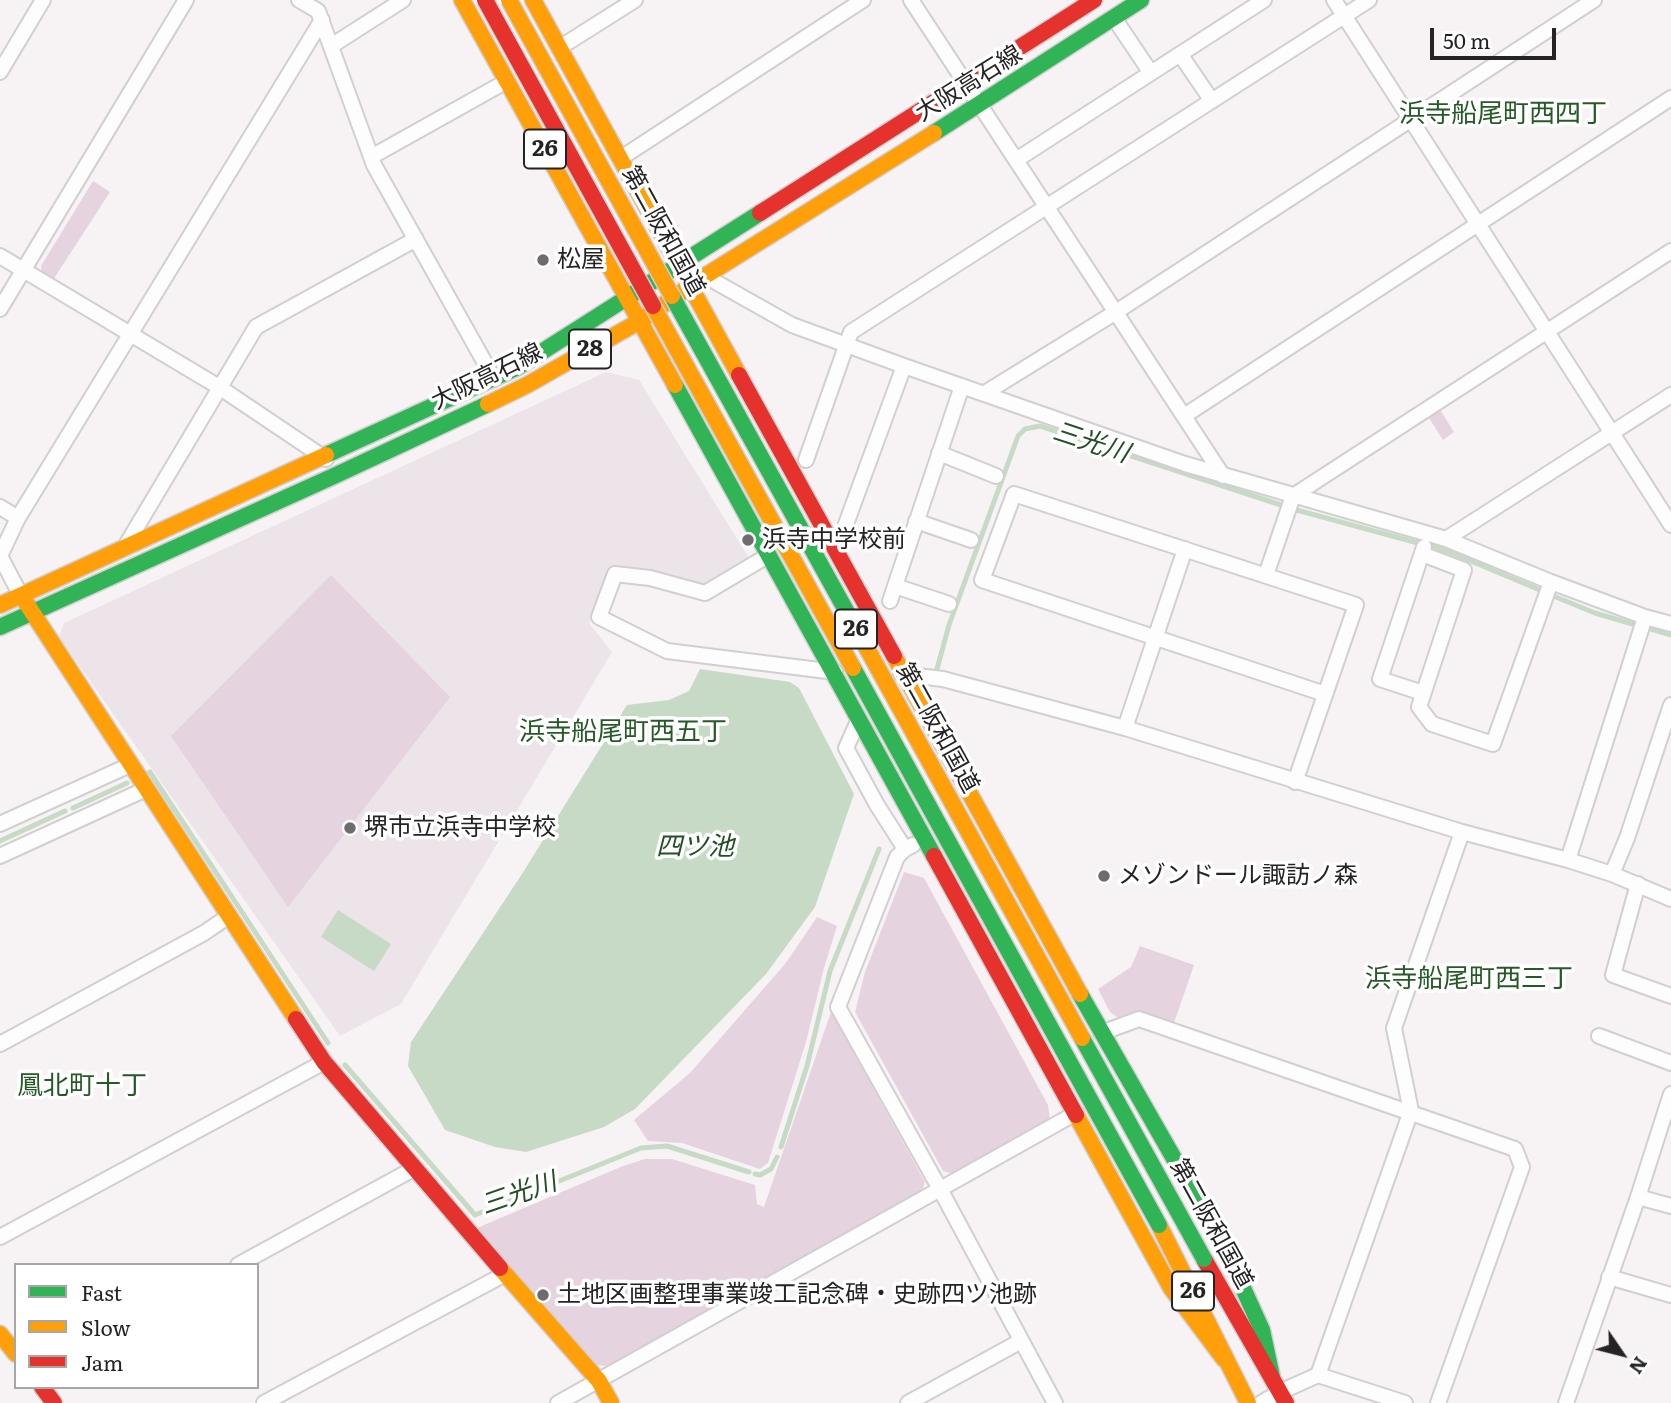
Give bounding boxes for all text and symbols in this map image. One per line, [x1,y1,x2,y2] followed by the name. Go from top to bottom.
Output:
[1433,14,1559,58] scale bar
[1443,24,1490,55] text: 50 m
[910,40,1028,128] street label: 大阪高石線
[1399,98,1607,130] district label: 浜寺船尾町西四丁
[524,130,566,168] road number: 26
[615,161,711,301] street label: 第二阪和国道
[557,246,605,274] place label: 松屋
[535,252,551,268] marker: 松屋
[569,330,611,368] road number: 28
[427,338,547,416] street label: 大阪高石線
[1049,416,1133,470] water label: 三光川
[762,526,906,554] place label: 浜寺中学校前
[740,532,756,548] marker: 浜寺中学校前
[835,610,877,649] road number: 26
[889,658,985,798] street label: 第二阪和国道
[519,716,727,748] district label: 浜寺船尾町西五丁
[364,814,556,842] place label: 堺市立浜寺中学校
[342,820,358,836] marker: 堺市立浜寺中学校
[656,831,734,863] water label: 四ツ池
[1118,862,1358,890] place label: メゾンドール諏訪ノ森
[1096,868,1112,884] marker: メゾンドール諏訪ノ森
[1365,963,1573,995] district label: 浜寺船尾町西三丁
[17,1070,147,1102] district label: 鳳北町十丁
[1163,1154,1259,1294] street label: 第二阪和国道
[477,1167,561,1221] water label: 三光川
[14,1263,259,1389] legend
[1172,1272,1214,1310] road number: 26
[81,1276,122,1307] text: Fast
[557,1281,1037,1309] place label: 土地区画整理事業竣工記念碑・史跡四ツ池跡
[535,1287,551,1303] marker: 土地区画整理事業竣工記念碑・史跡四ツ池跡
[81,1311,131,1342] text: Slow
[1587,1319,1657,1389] north arrow
[81,1346,123,1377] text: Jam
[1623,1351,1655,1381] text: N

